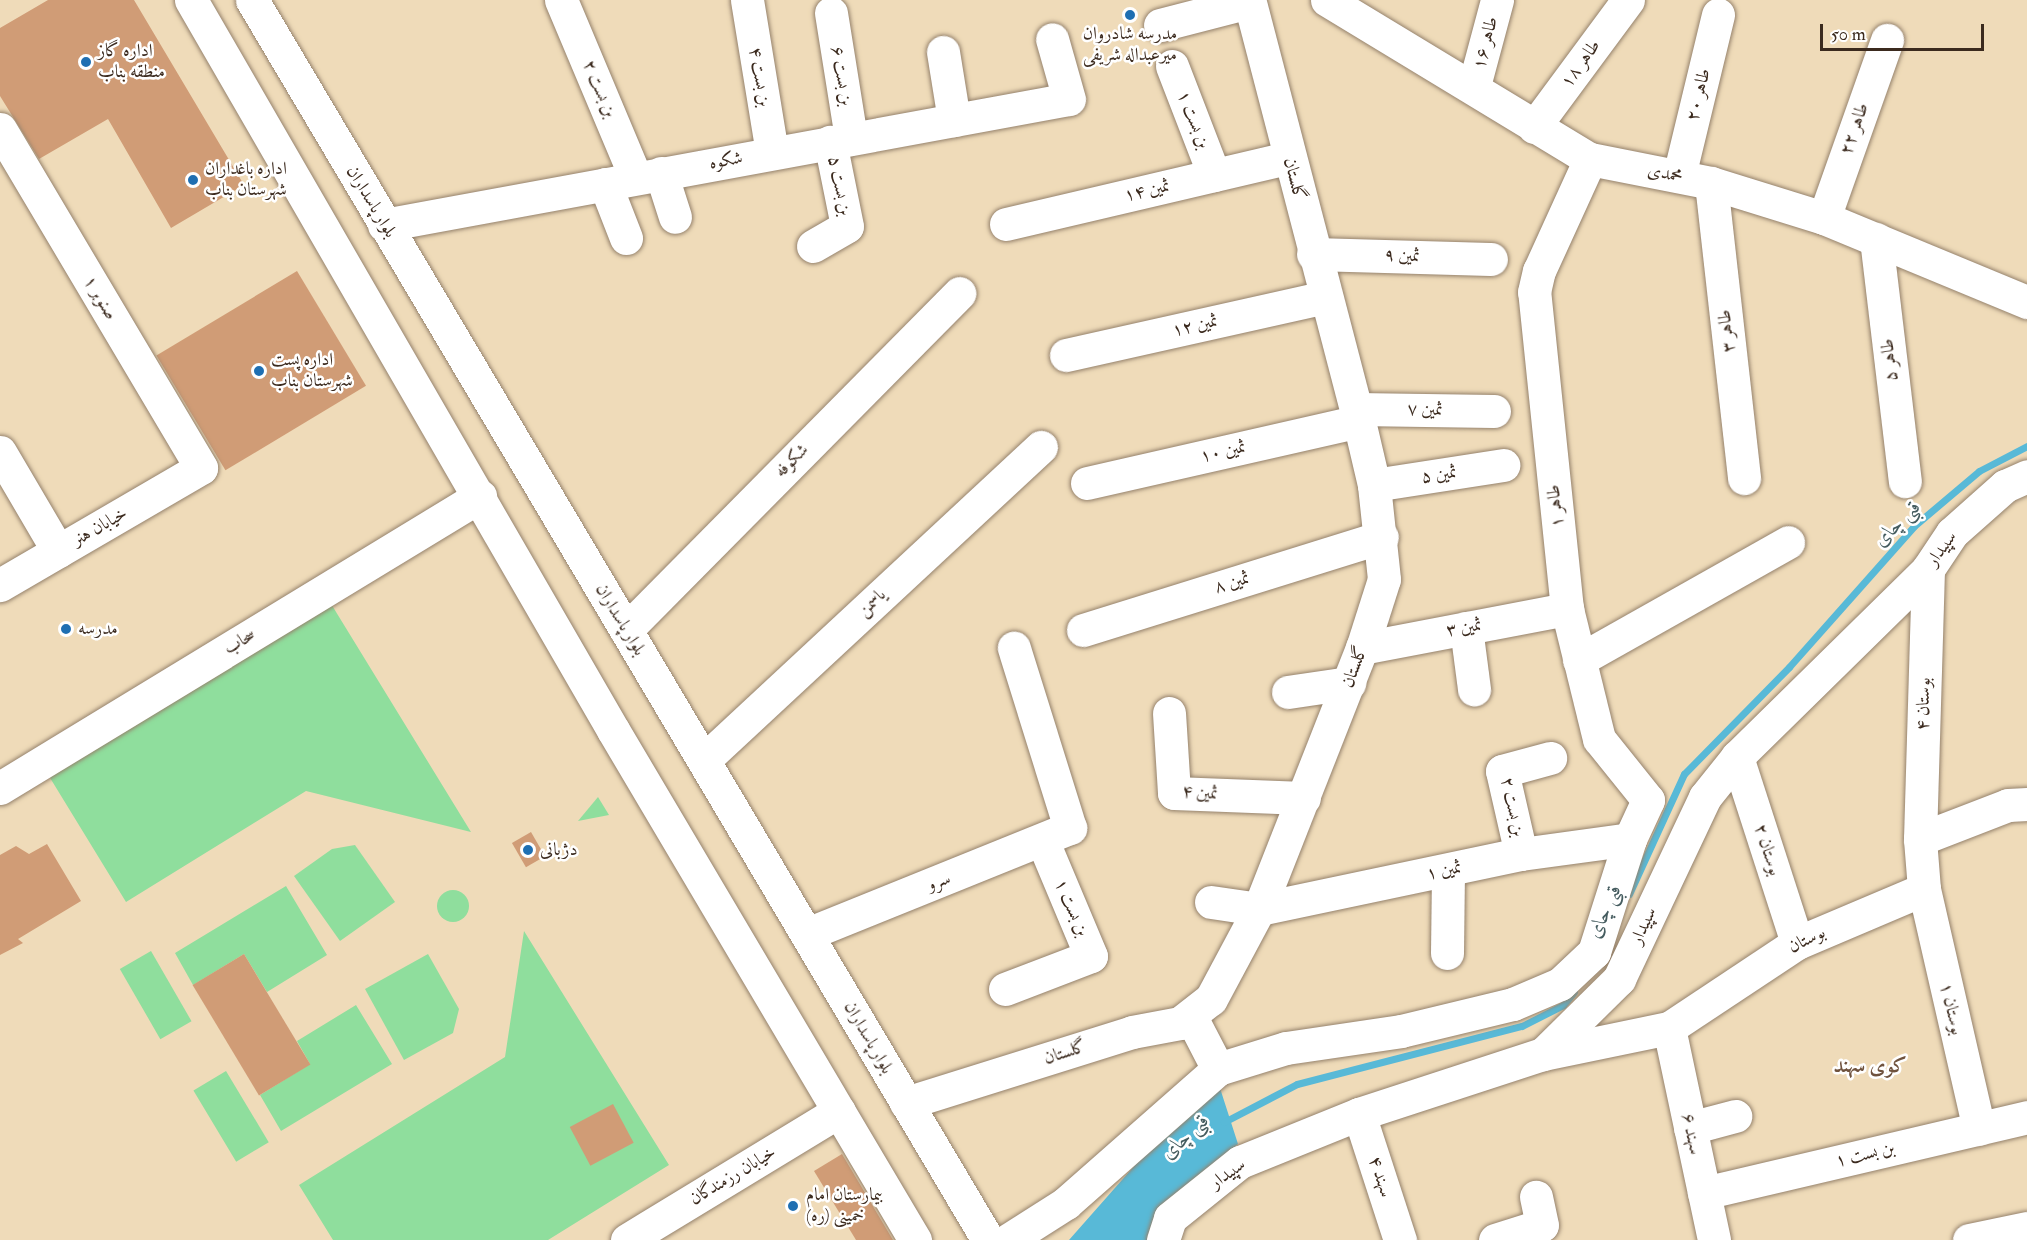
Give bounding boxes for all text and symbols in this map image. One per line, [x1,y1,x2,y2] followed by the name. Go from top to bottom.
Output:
[1123,8,1137,22] marker: مدرسه شادروان میرعبداله شریفی
[1823,12,1986,50] scale bar
[1469,14,1503,72] street label: طاهر ۱۶
[1831,23,1866,46] text: 50 m
[1083,24,1177,66] place label: مدرسه شادروان میرعبداله شریفی
[1557,36,1605,92] street label: طاهر ۱۸
[98,41,165,84] place label: اداره گاز منطقه بناب
[826,45,856,107] street label: بن بست ۶
[744,46,774,108] street label: بن بست ۴
[79,55,93,69] marker: اداره گاز منطقه بناب
[577,57,621,121] street label: بن بست ۲
[1682,66,1716,124] street label: طاهر ۲۰
[1172,88,1214,152] street label: بن بست ۱
[1836,100,1874,158] street label: طاهر ۲۲
[708,147,744,175] street label: شکوه
[823,154,855,218] street label: بن بست ۵
[1278,156,1310,202] street label: گلستان
[205,159,287,201] place label: اداره باغداران شهرستان بناب
[1646,160,1684,188] street label: محمدی
[341,162,401,242] street label: بلوار پاسداران
[186,173,200,187] marker: اداره باغداران شهرستان بناب
[1122,175,1172,207] street label: ثمین ۱۴
[1384,245,1420,267] street label: ثمین ۹
[79,272,121,324] street label: صنوبر ۱
[1714,309,1740,353] street label: طاهر ۳
[1170,310,1220,342] street label: ثمین ۱۲
[1877,337,1903,383] street label: طاهر ۵
[271,350,353,392] place label: اداره پست شهرستان بناب
[252,364,266,378] marker: اداره پست شهرستان بناب
[1407,399,1443,421] street label: ثمین ۷
[1198,436,1248,468] street label: ثمین ۱۰
[771,440,813,482] street label: شکوفه
[1420,462,1458,488] street label: ثمین ۵
[1543,484,1569,528] street label: طاهر ۱
[1868,494,1926,552] water label: قبی چای
[69,503,131,551] street label: خیابان هنر
[1922,527,1962,571] street label: سپیدار
[1212,567,1252,599] street label: ثمین ۸
[590,580,650,660] street label: بلوار پاسداران
[853,584,891,622] street label: یاسمن
[1444,614,1484,642] street label: ثمین ۳
[78,618,118,640] place label: مدرسه
[59,622,73,636] marker: مدرسه
[220,624,260,660] street label: سحاب
[1337,643,1373,691] street label: گلستان
[1912,677,1936,731] street label: بوستان ۴
[1496,775,1528,839] street label: بن بست ۲
[1181,781,1219,805] street label: ثمین ۴
[1749,821,1785,879] street label: بوستان ۲
[540,839,578,861] place label: دژبانی
[521,843,535,857] marker: دژبانی
[1424,857,1464,885] street label: ثمین ۱
[924,868,954,896] street label: سرو
[1049,876,1093,940] street label: بن بست ۱
[1582,880,1626,942] water label: قبی چای
[1626,904,1662,948] street label: سپیدار
[1785,922,1829,958] street label: بوستان
[1935,981,1967,1037] street label: بوستان ۱
[839,998,897,1078] street label: بلوار پاسداران
[1041,1036,1089,1070] street label: گلستان
[1833,1053,1907,1079] district label: کوی سهند
[1156,1108,1214,1164] water label: قبی چای
[1676,1111,1706,1157] street label: سهند ۶
[1833,1138,1897,1172] street label: بن بست ۱
[686,1142,780,1210] street label: خیابان رزمندگان
[1206,1154,1250,1194] street label: سپیدار
[1363,1154,1397,1200] street label: سهند ۴
[806,1185,883,1228] place label: بیمارستان امام خمینی (ره)
[784,1197,802,1215] marker: بیمارستان امام خمینی (ره)

